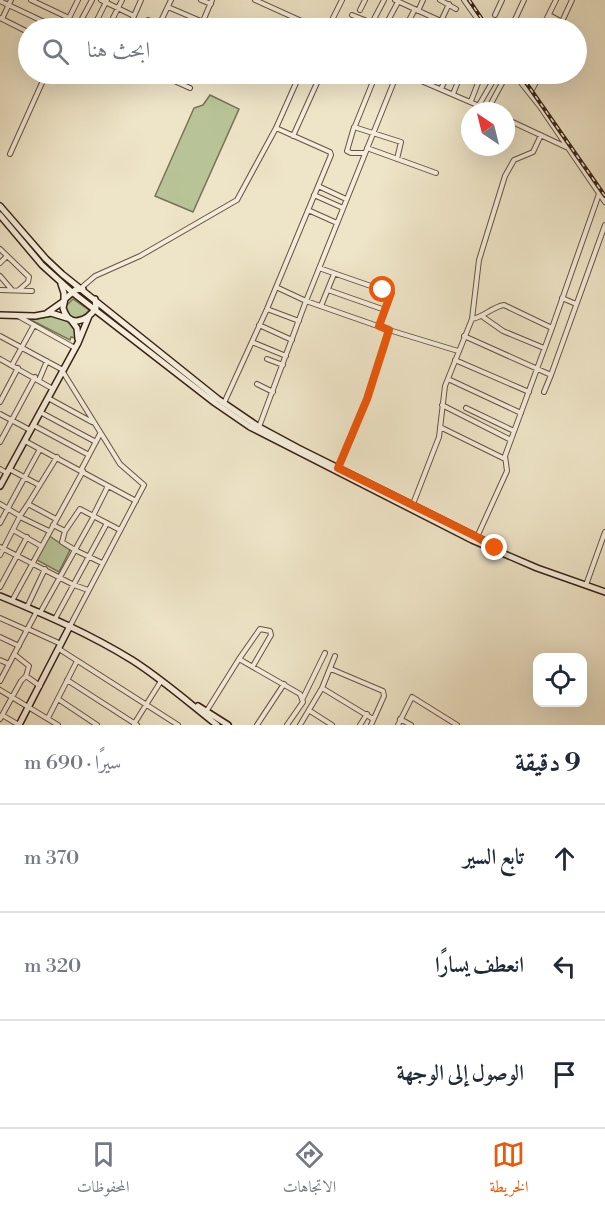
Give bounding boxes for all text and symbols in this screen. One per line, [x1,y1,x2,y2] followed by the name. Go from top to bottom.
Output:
[18,18,587,84] search box
[39,35,72,68] icon: search
[87,37,150,64] text: ابحث هنا
[461,102,515,156] north arrow
[369,276,395,302] route start
[481,534,507,560] route end
[533,653,587,707] map controls
[533,653,587,707] button: locate
[515,747,581,779] text: 9 دقيقة
[24,751,121,776] text: سيرًا · 690 m
[548,842,581,875] icon: ahead
[463,844,524,871] text: تابع السير
[24,846,79,871] text: 370 m
[548,950,581,983] icon: left
[435,952,524,979] text: انعطف يسارًا
[24,954,81,979] text: 320 m
[548,1058,581,1091] icon: arrive
[396,1060,524,1087] text: الوصول إلى الوجهة
[77,1138,129,1202] tab: المحفوظات
[283,1138,336,1202] tab: الاتجاهات
[489,1138,528,1202] tab: الخريطة

